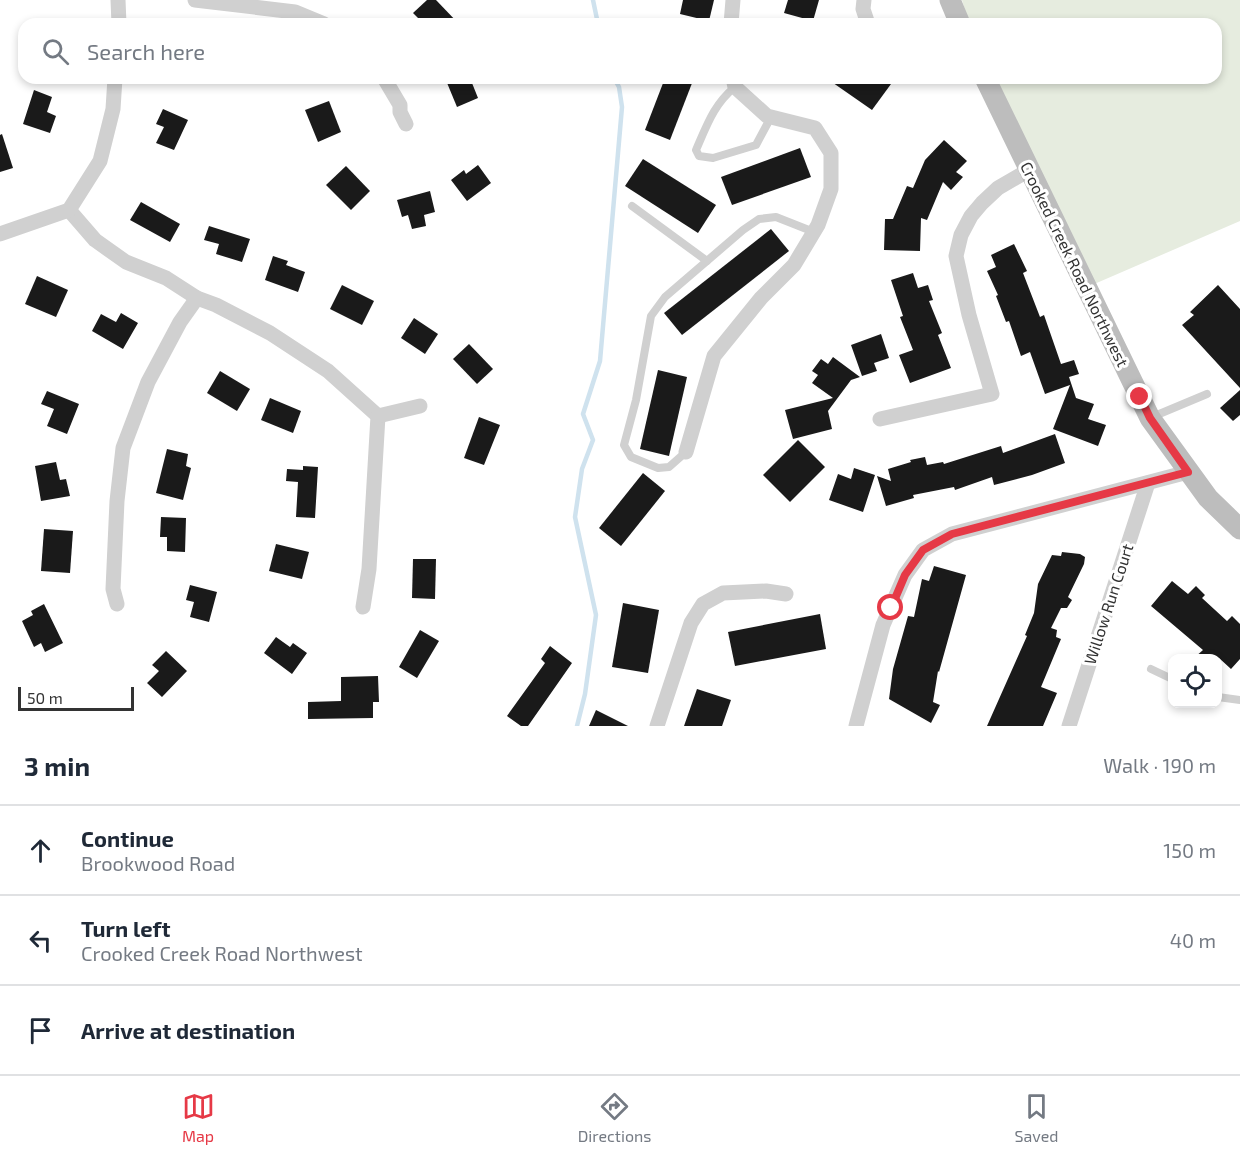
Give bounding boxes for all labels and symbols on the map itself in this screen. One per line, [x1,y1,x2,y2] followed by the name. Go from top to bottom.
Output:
[1017,159,1133,369] street label: Crooked Creek Road Northwest
[1126,383,1152,409] route end
[1080,541,1136,667] street label: Willow Run Court
[877,594,903,620] route start
[18,684,134,712] scale bar

